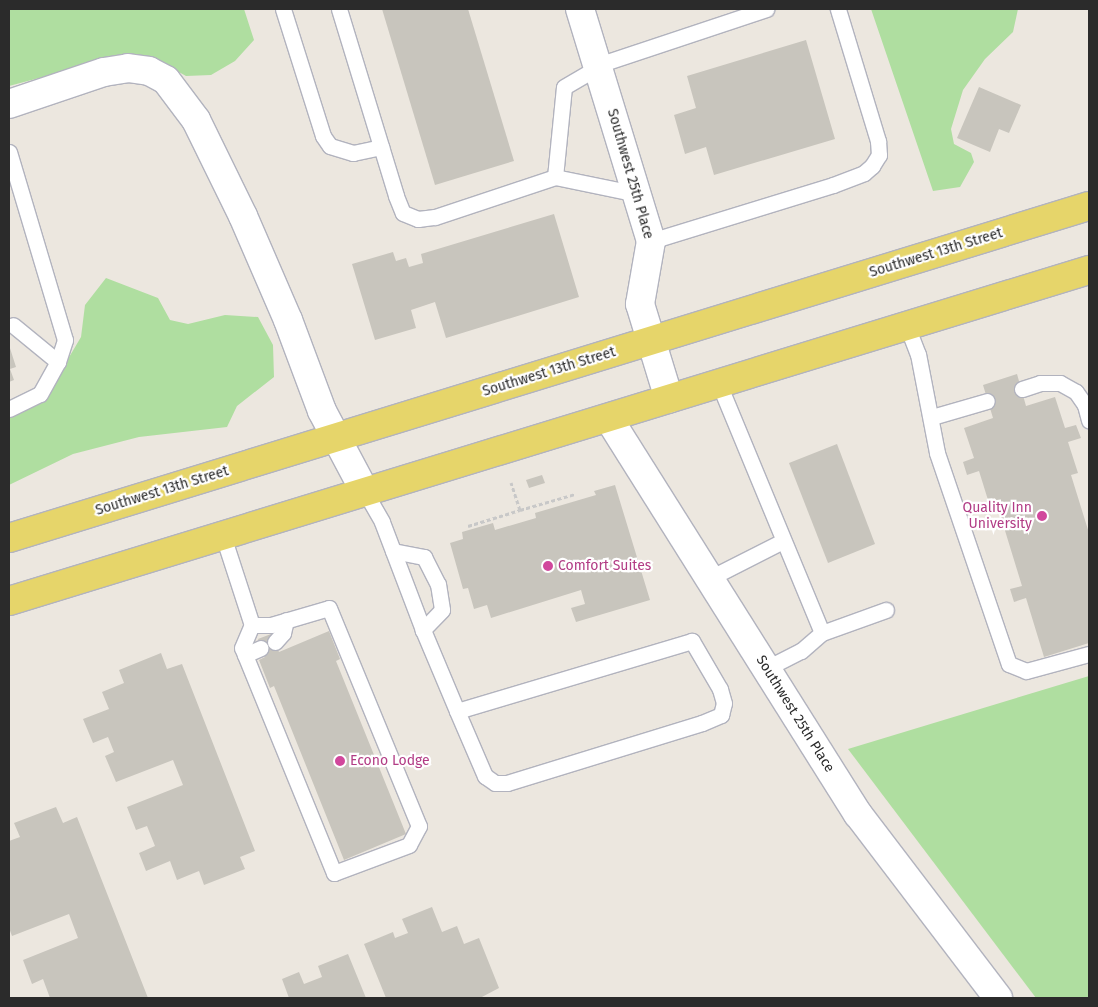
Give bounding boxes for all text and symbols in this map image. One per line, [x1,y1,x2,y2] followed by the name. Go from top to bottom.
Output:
[603,107,657,241] street label: Southwest 25th Place
[867,225,1005,281] street label: Southwest 13th Street
[480,344,618,400] street label: Southwest 13th Street
[93,463,231,519] street label: Southwest 13th Street
[963,500,1032,532] place label: Quality Inn University
[1036,510,1048,522] marker: Quality Inn University
[558,558,651,574] place label: Comfort Suites
[542,560,554,572] marker: Comfort Suites
[752,652,838,776] street label: Southwest 25th Place
[350,753,430,769] place label: Econo Lodge
[334,755,346,767] marker: Econo Lodge

